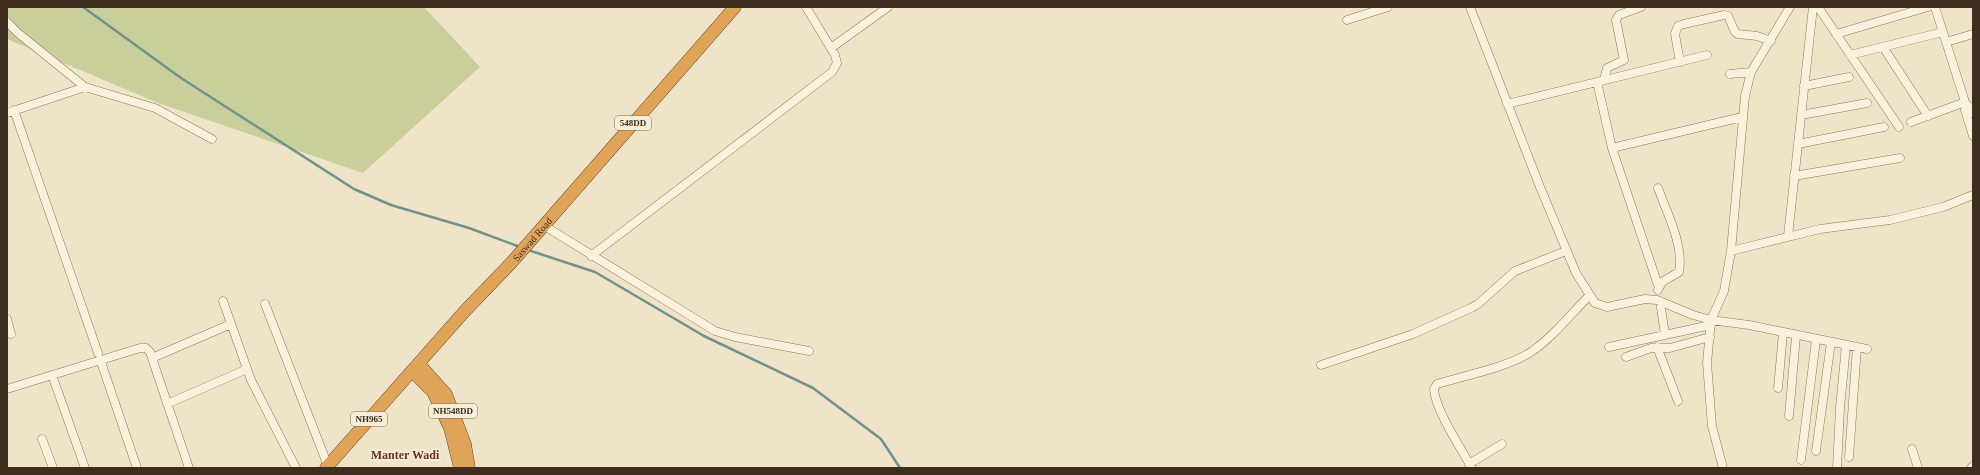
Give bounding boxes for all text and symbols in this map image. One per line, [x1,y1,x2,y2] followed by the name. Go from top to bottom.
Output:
[615,116,651,130] road number: 548DD
[510,215,554,263] street label: Saswad Road
[429,404,477,418] road number: NH548DD
[351,412,387,426] road number: NH965
[371,448,440,462] district label: Manter Wadi

